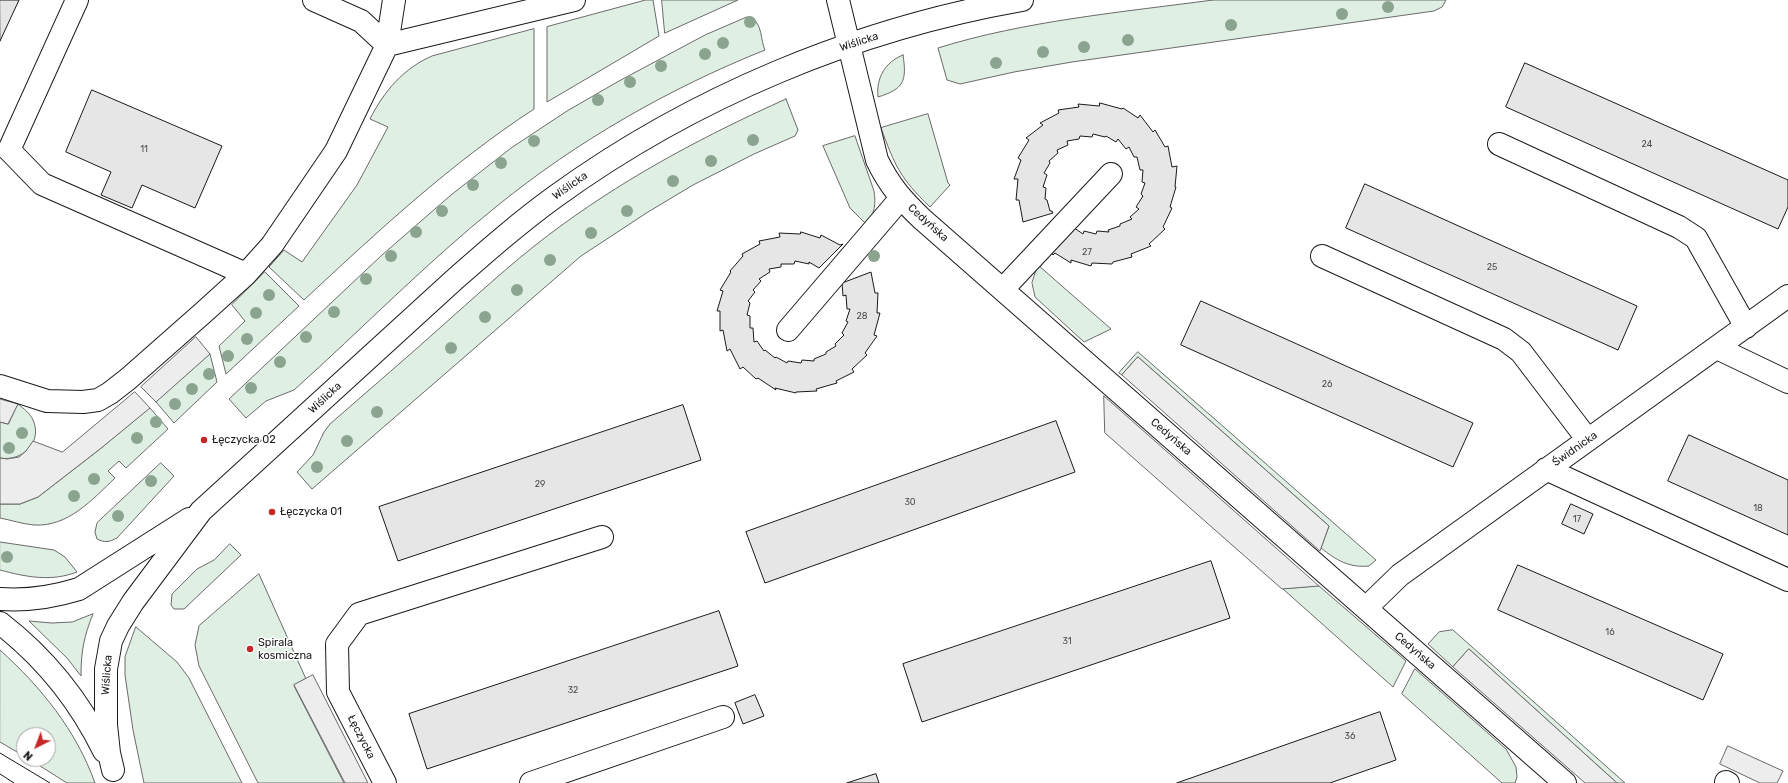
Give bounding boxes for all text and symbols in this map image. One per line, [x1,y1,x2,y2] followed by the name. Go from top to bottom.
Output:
[838,30,880,54] street label: Wiślicka
[1642,139,1652,149] house number: 24
[140,144,148,154] house number: 11
[550,169,590,203] street label: Wiślicka
[905,201,951,245] street label: Cedyńska
[1082,247,1092,257] house number: 27
[1487,262,1497,272] house number: 25
[856,311,868,321] house number: 28
[306,379,344,417] street label: Wiślicka
[1322,379,1332,389] house number: 26
[1148,416,1194,458] street label: Cedyńska
[1550,429,1600,469] street label: Świdnicka
[212,433,276,447] place label: Łęczycka 02
[199,435,209,445] marker: Łęczycka 02
[535,479,545,489] house number: 29
[904,497,916,507] house number: 30
[1753,503,1763,513] house number: 18
[280,505,342,519] place label: Łęczycka 01
[267,507,277,517] marker: Łęczycka 01
[1573,514,1581,524] house number: 17
[1605,627,1615,637] house number: 16
[1392,630,1438,672] street label: Cedyńska
[258,636,312,662] place label: Spirala kosmiczna
[1062,636,1072,646] house number: 31
[245,644,255,654] marker: Spirala kosmiczna
[99,655,115,695] street label: Wiślicka
[568,685,578,695] house number: 32
[344,713,378,761] street label: Łęczycka
[16,727,56,767] north arrow
[1345,731,1355,741] house number: 36
[21,748,36,763] text: N

